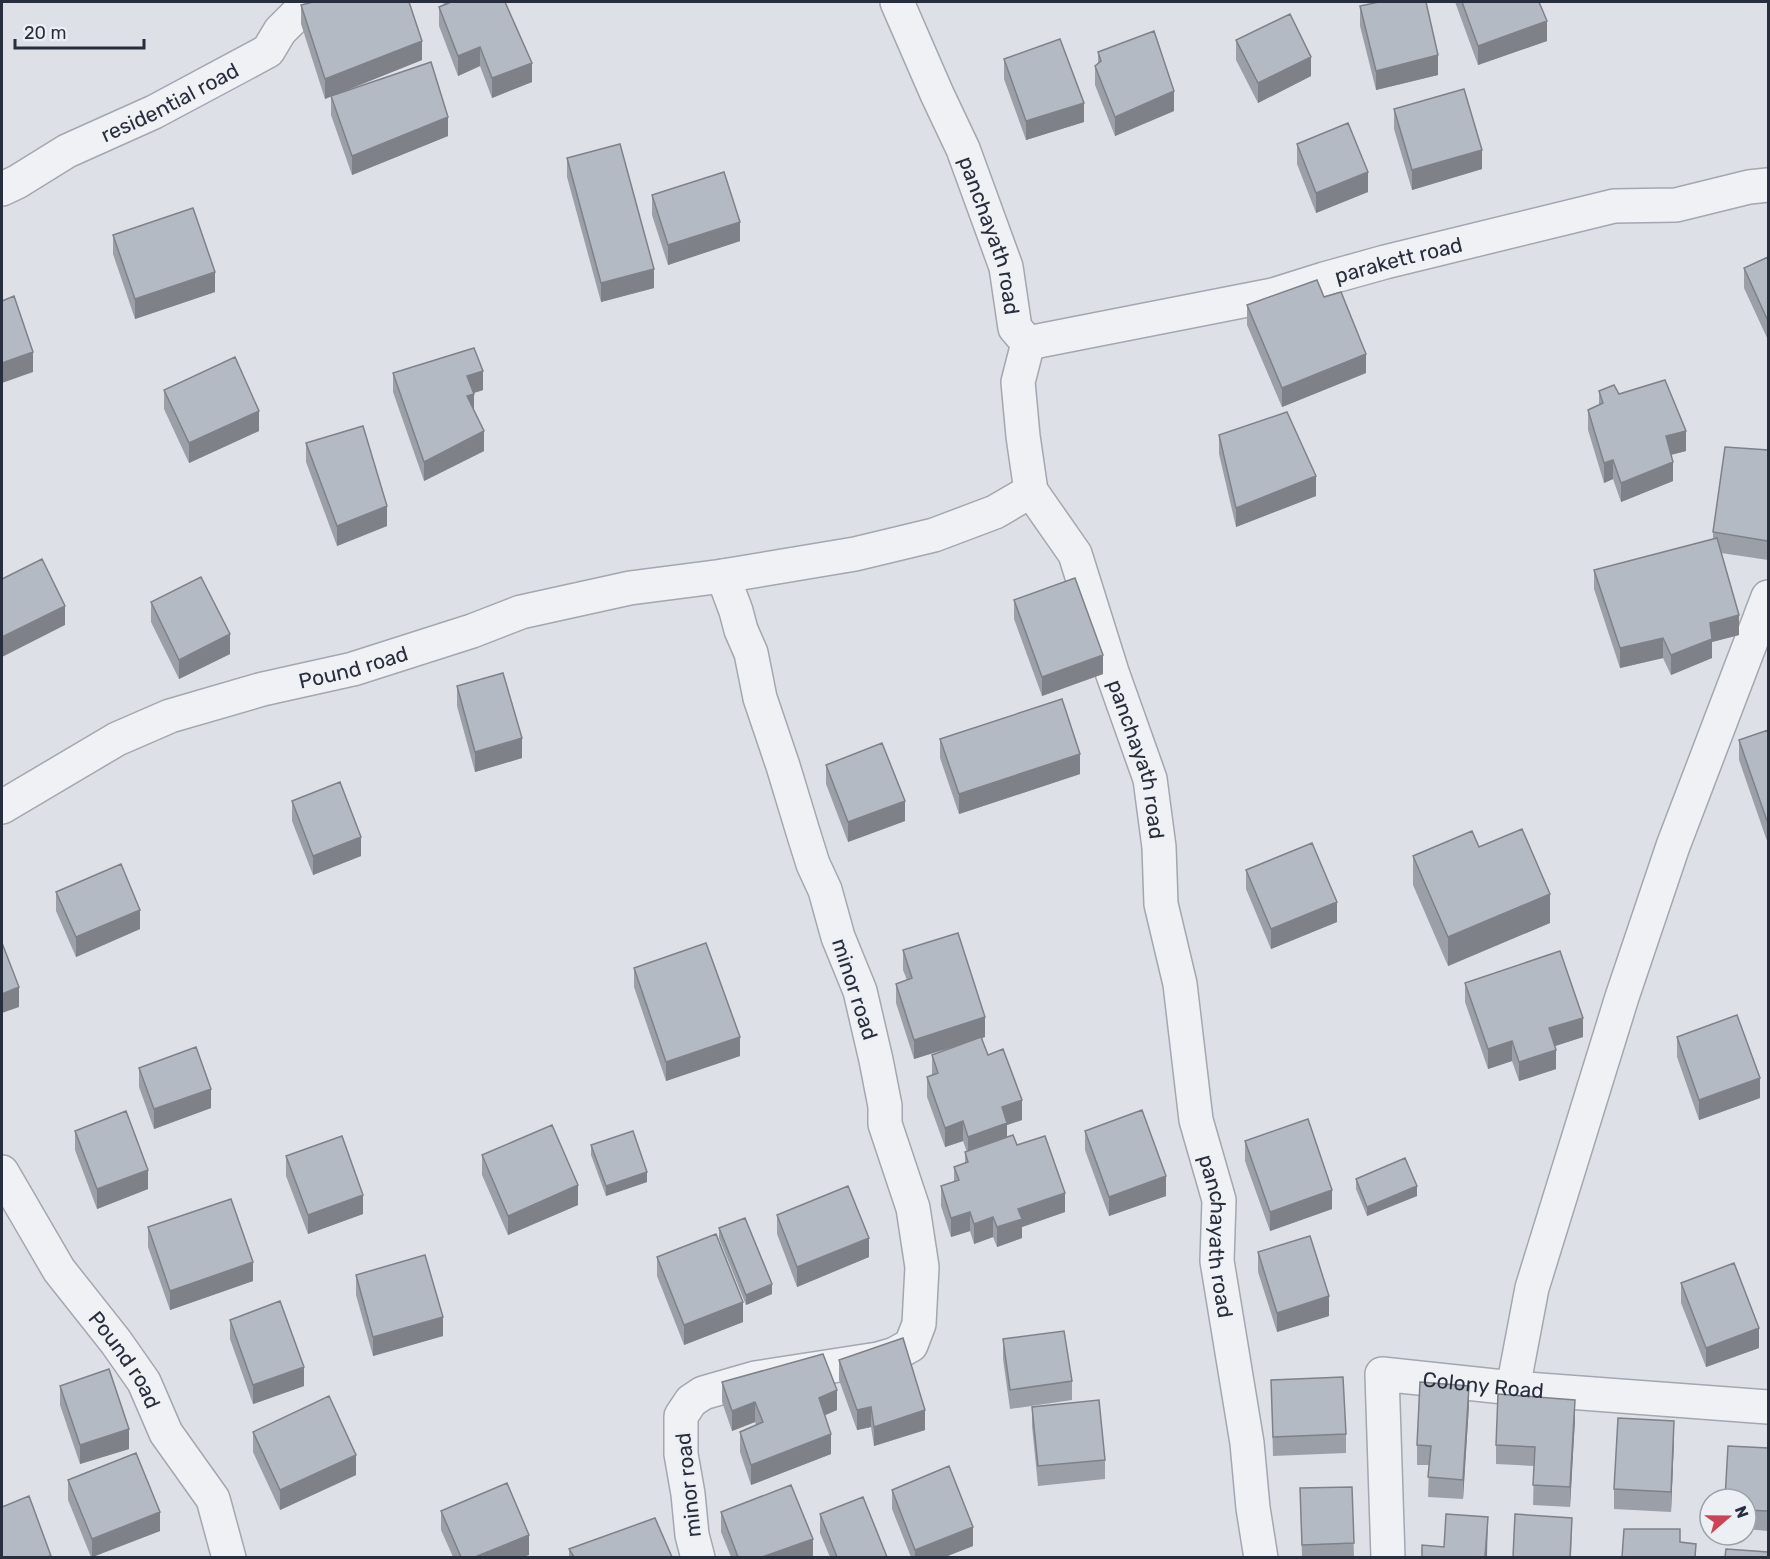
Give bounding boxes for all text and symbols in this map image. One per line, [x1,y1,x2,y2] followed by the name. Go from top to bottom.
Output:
[15,12,144,50] scale bar
[24,22,66,44] text: 20 m
[97,57,243,147] street label: residential road
[954,152,1025,316] street label: panchayath road
[1332,231,1465,288] street label: parakett road
[296,640,411,693] street label: Pound road
[1103,676,1170,840] street label: panchayath road
[827,935,883,1043] street label: minor road
[1194,1151,1239,1320] street label: panchayath road
[84,1306,166,1412] street label: Pound road
[1422,1366,1545,1403] street label: Colony Road
[670,1431,706,1539] street label: minor road
[1698,1487,1758,1547] north arrow
[1731,1503,1753,1521] text: N

